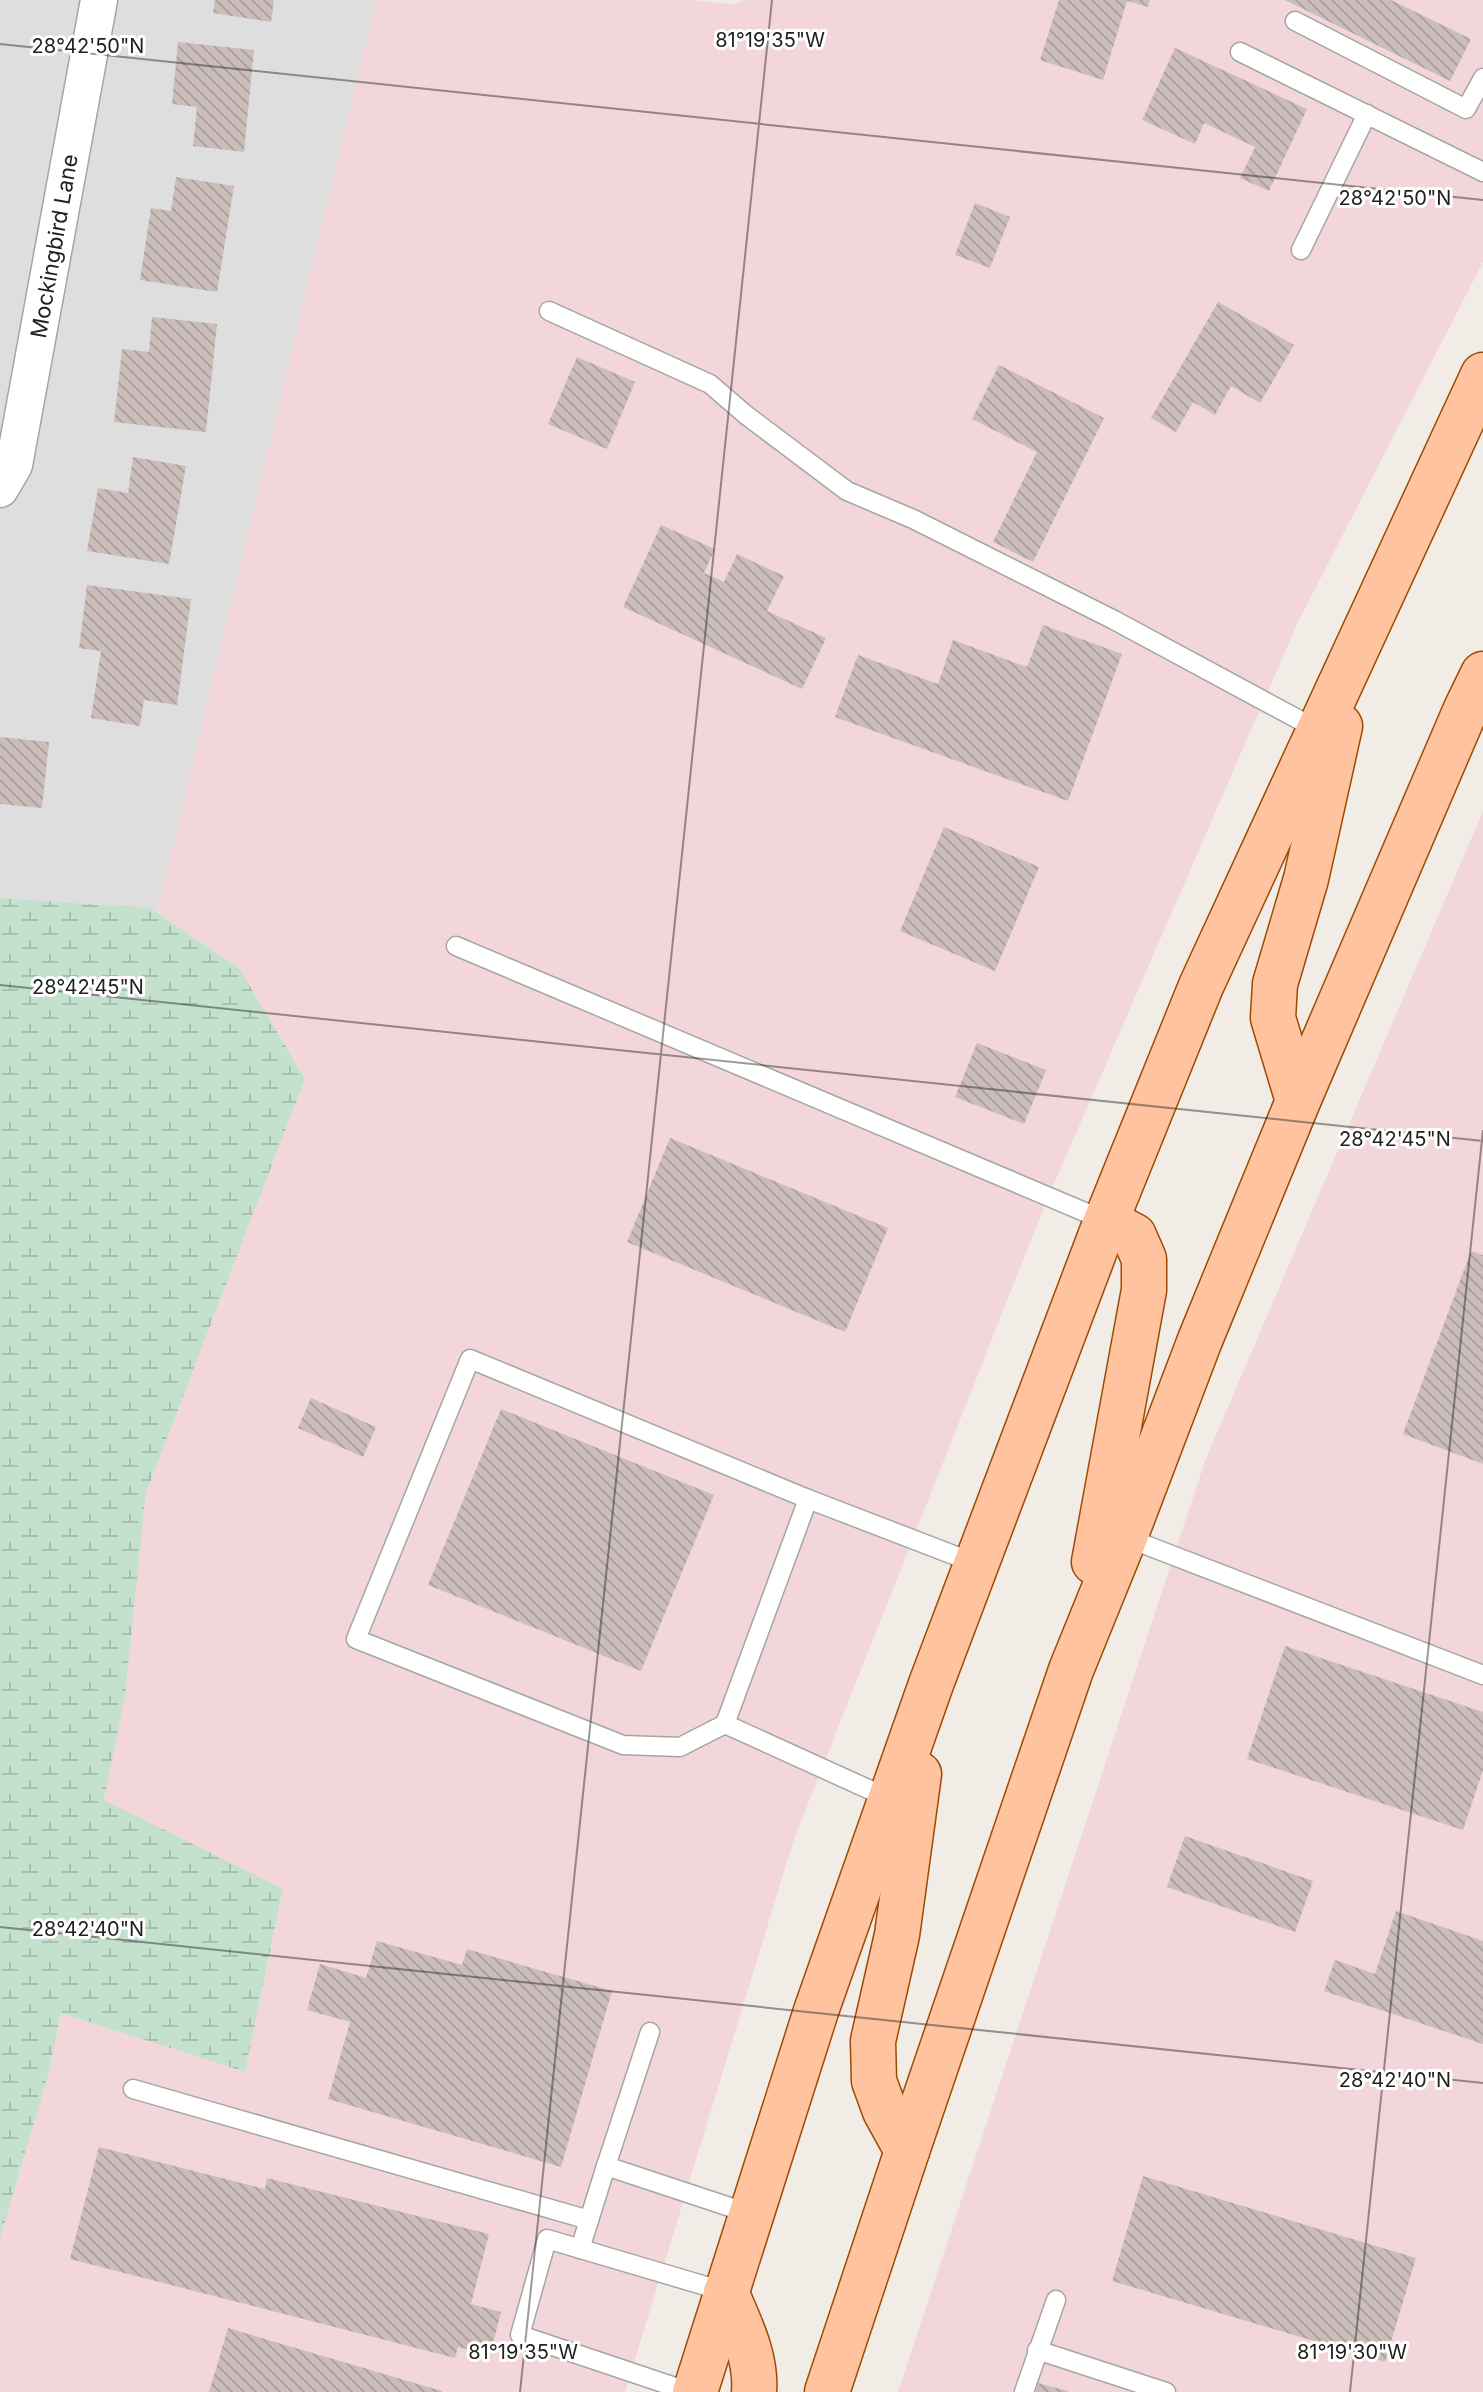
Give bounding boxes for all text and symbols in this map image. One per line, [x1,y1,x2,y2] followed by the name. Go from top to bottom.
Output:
[715,28,825,52] text: 81°19'35"W
[32,34,144,58] text: 28°42'50"N
[25,152,83,340] street label: Mockingbird Lane
[1339,186,1451,210] text: 28°42'50"N
[32,975,144,999] text: 28°42'45"N
[1339,1127,1451,1151] text: 28°42'45"N
[32,1917,144,1941] text: 28°42'40"N
[1339,2068,1451,2092] text: 28°42'40"N
[468,2340,578,2364] text: 81°19'35"W
[1297,2340,1407,2364] text: 81°19'30"W

